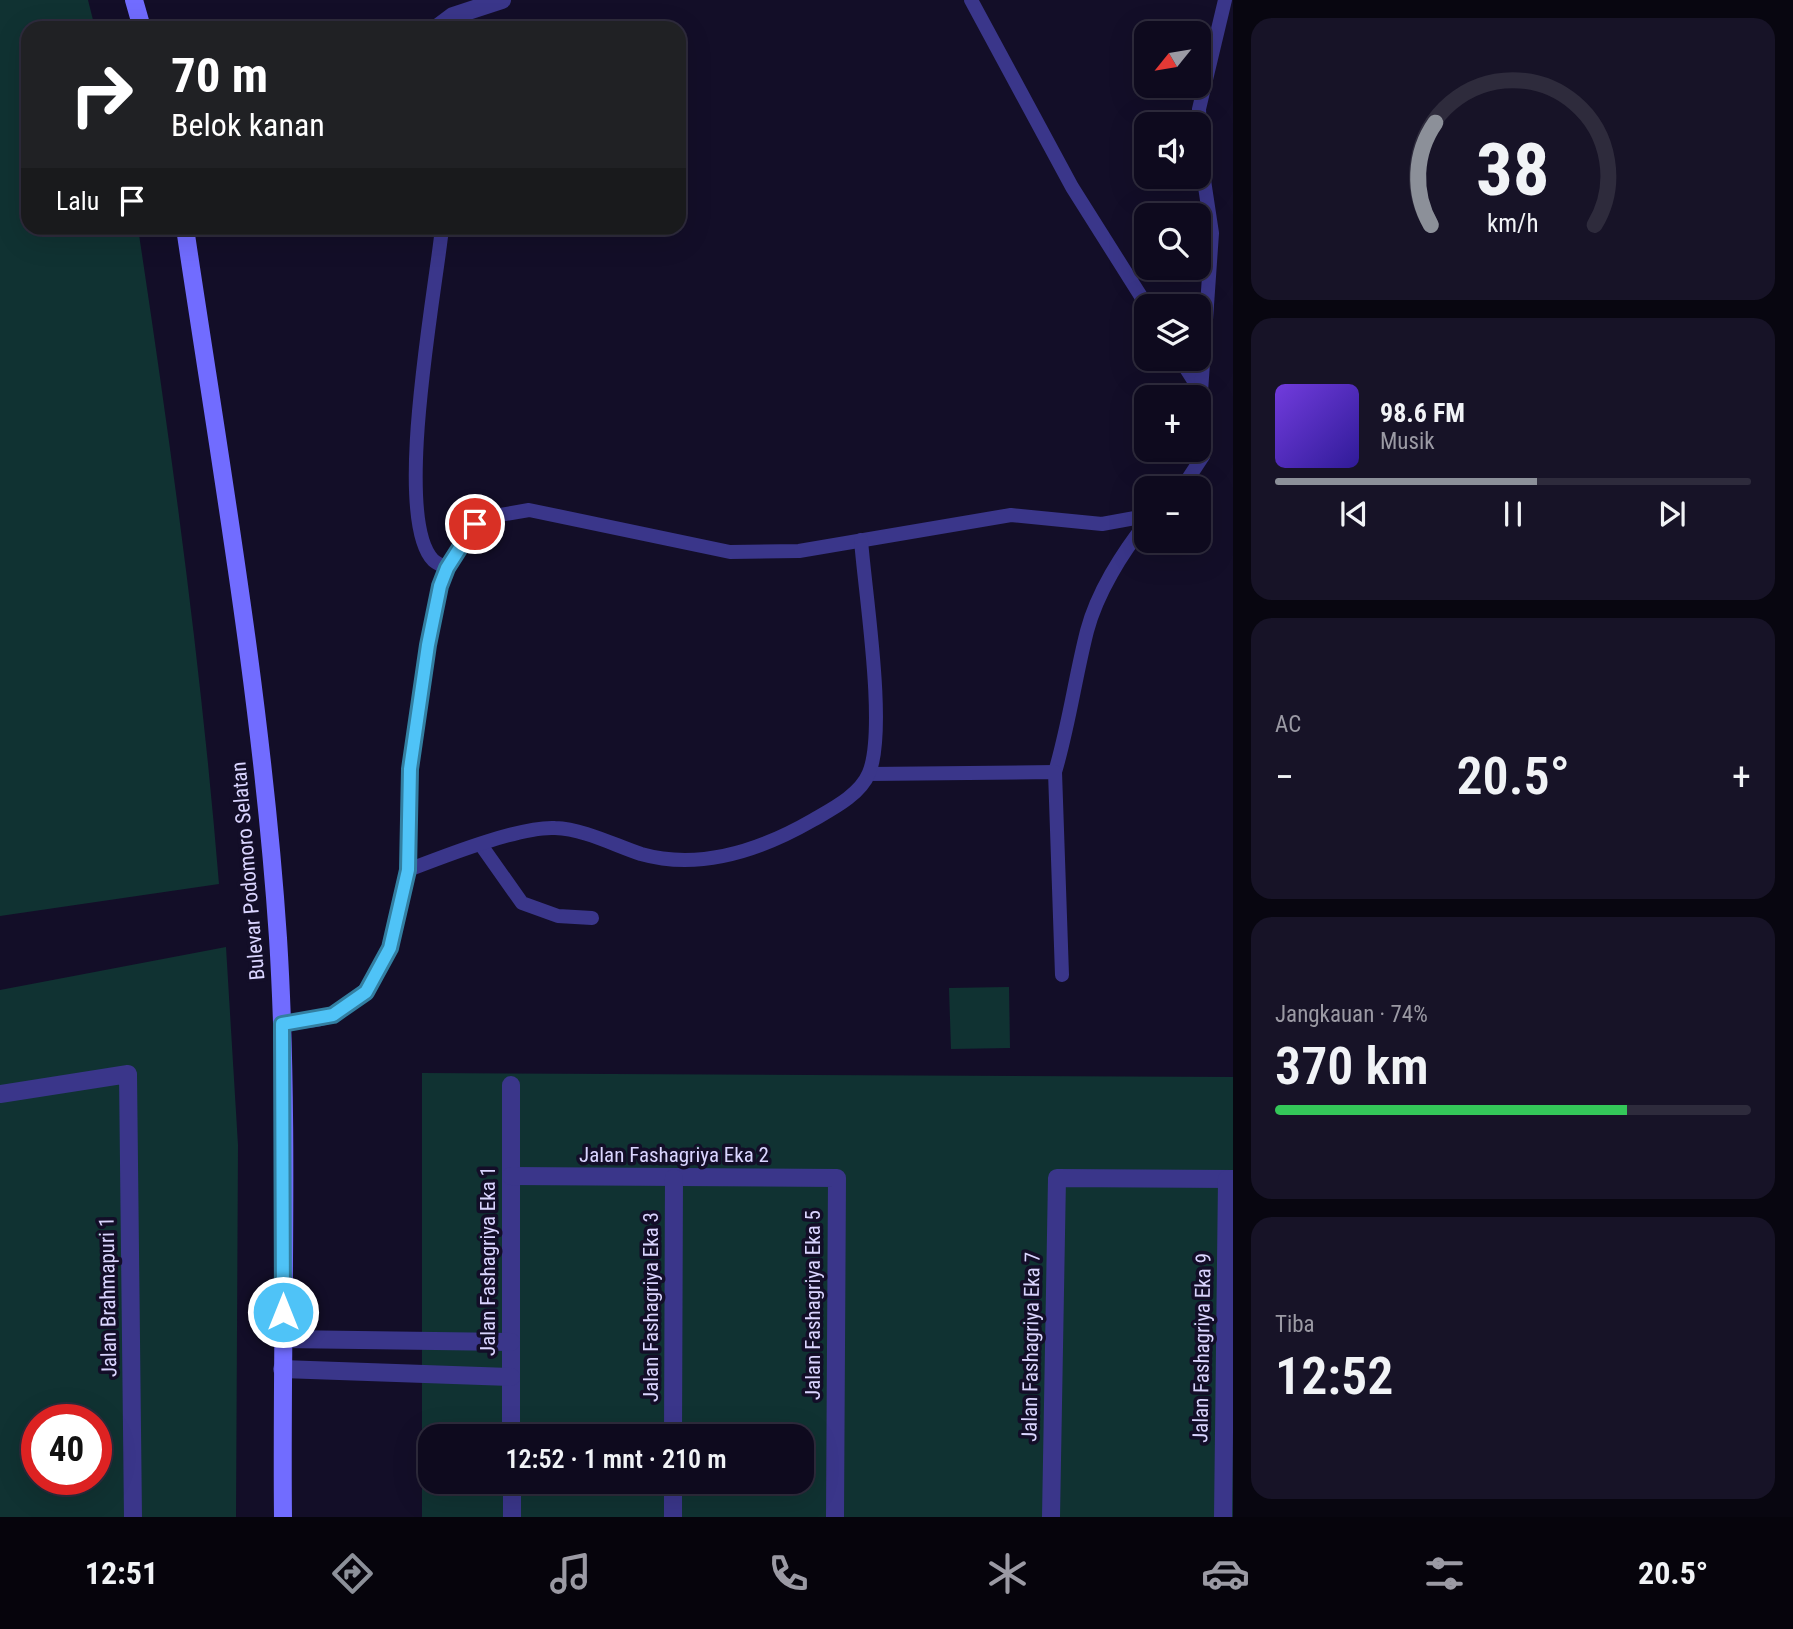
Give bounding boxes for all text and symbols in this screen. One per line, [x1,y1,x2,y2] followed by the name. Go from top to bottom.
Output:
[1134,21,1211,98] north arrow
[1134,21,1211,553] map controls
[171,47,268,104] text: 70 m
[56,49,147,140] icon: right
[171,106,325,144] text: Belok kanan
[1134,112,1211,189] button: sound
[1476,127,1550,213] text: 38
[113,182,151,220] icon: arrive
[56,186,99,216] text: Lalu
[1134,203,1211,280] button: search
[1487,209,1539,238] text: km/h
[1134,294,1211,371] button: layers
[1134,385,1211,462] button: +
[1380,398,1465,428] text: 98.6 FM
[1380,428,1435,455] text: Musik
[1134,476,1211,553] button: −
[445,494,505,554] pin
[1335,495,1373,533] icon: previous
[1494,495,1532,533] icon: pause
[1653,495,1691,533] icon: next
[456,505,494,543] icon: arrive
[1275,711,1301,738] text: AC
[1456,746,1570,807] text: 20.5°
[1275,755,1294,799] text: −
[1732,755,1751,799] text: +
[226,761,270,981] street label: Bulevar Podomoro Selatan
[1275,1001,1428,1028] text: Jangkauan · 74%
[1275,1036,1429,1097] text: 370 km
[579,1143,769,1167] street label: Jalan Fashagriya Eka 2
[476,1166,500,1356] street label: Jalan Fashagriya Eka 1
[801,1210,825,1400] street label: Jalan Fashagriya Eka 5
[639,1212,663,1402] street label: Jalan Fashagriya Eka 3
[95,1217,121,1377] street label: Jalan Brahmapuri 1
[1017,1252,1045,1442] street label: Jalan Fashagriya Eka 7
[1188,1253,1216,1443] street label: Jalan Fashagriya Eka 9
[246,1275,320,1349] position arrow
[1275,1311,1315,1338] text: Tiba
[1275,1346,1393,1407] text: 12:52
[21,1404,112,1495] speed limit sign: 40
[505,1444,727,1474] text: 12:52 · 1 mnt · 210 m
[328,1549,377,1598] icon: directions
[546,1549,595,1598] icon: music
[764,1549,813,1598] icon: phone
[983,1549,1032,1598] icon: climate
[1201,1549,1250,1598] icon: car
[1420,1549,1469,1598] icon: filters
[85,1554,158,1592] text: 12:51
[1638,1554,1708,1592] text: 20.5°

